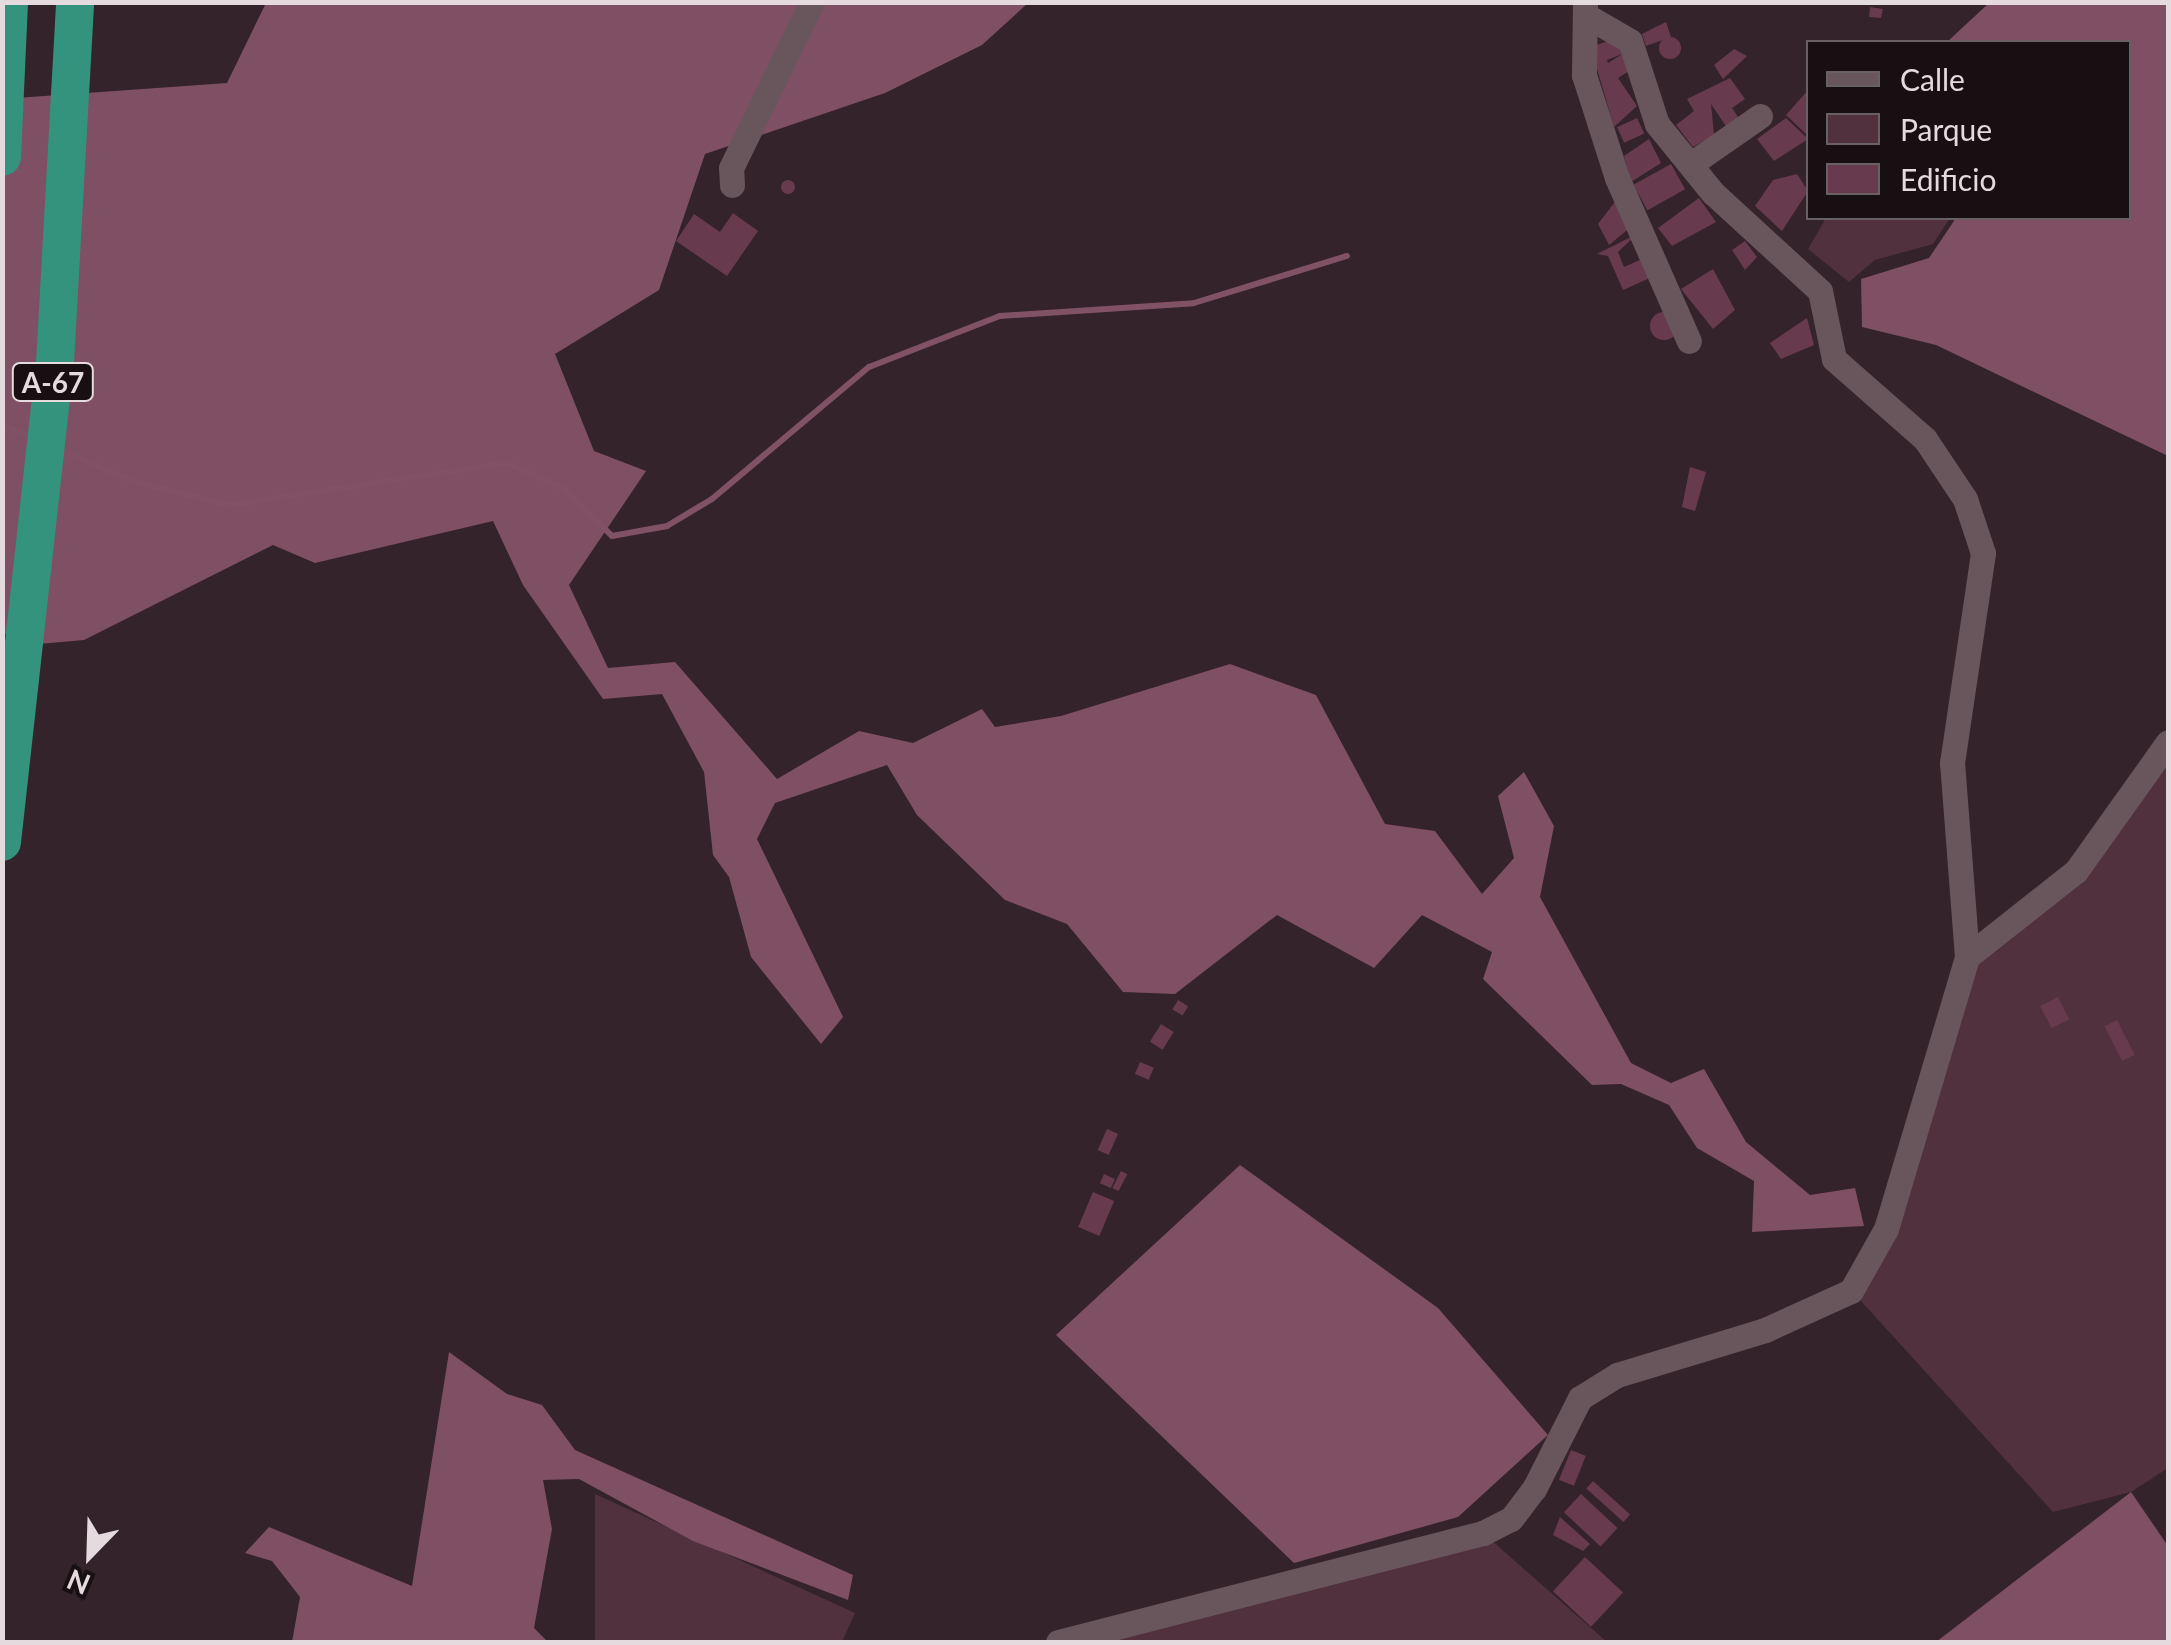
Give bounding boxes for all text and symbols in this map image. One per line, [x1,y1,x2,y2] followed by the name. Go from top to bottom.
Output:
[1806,40,2131,220] legend
[1900,61,1965,97] text: Calle
[1900,111,1992,147] text: Parque
[1900,161,1996,197] text: Edificio
[10,359,96,405] road number: A-67
[40,1505,140,1605] north arrow
[62,1563,95,1602] text: N

